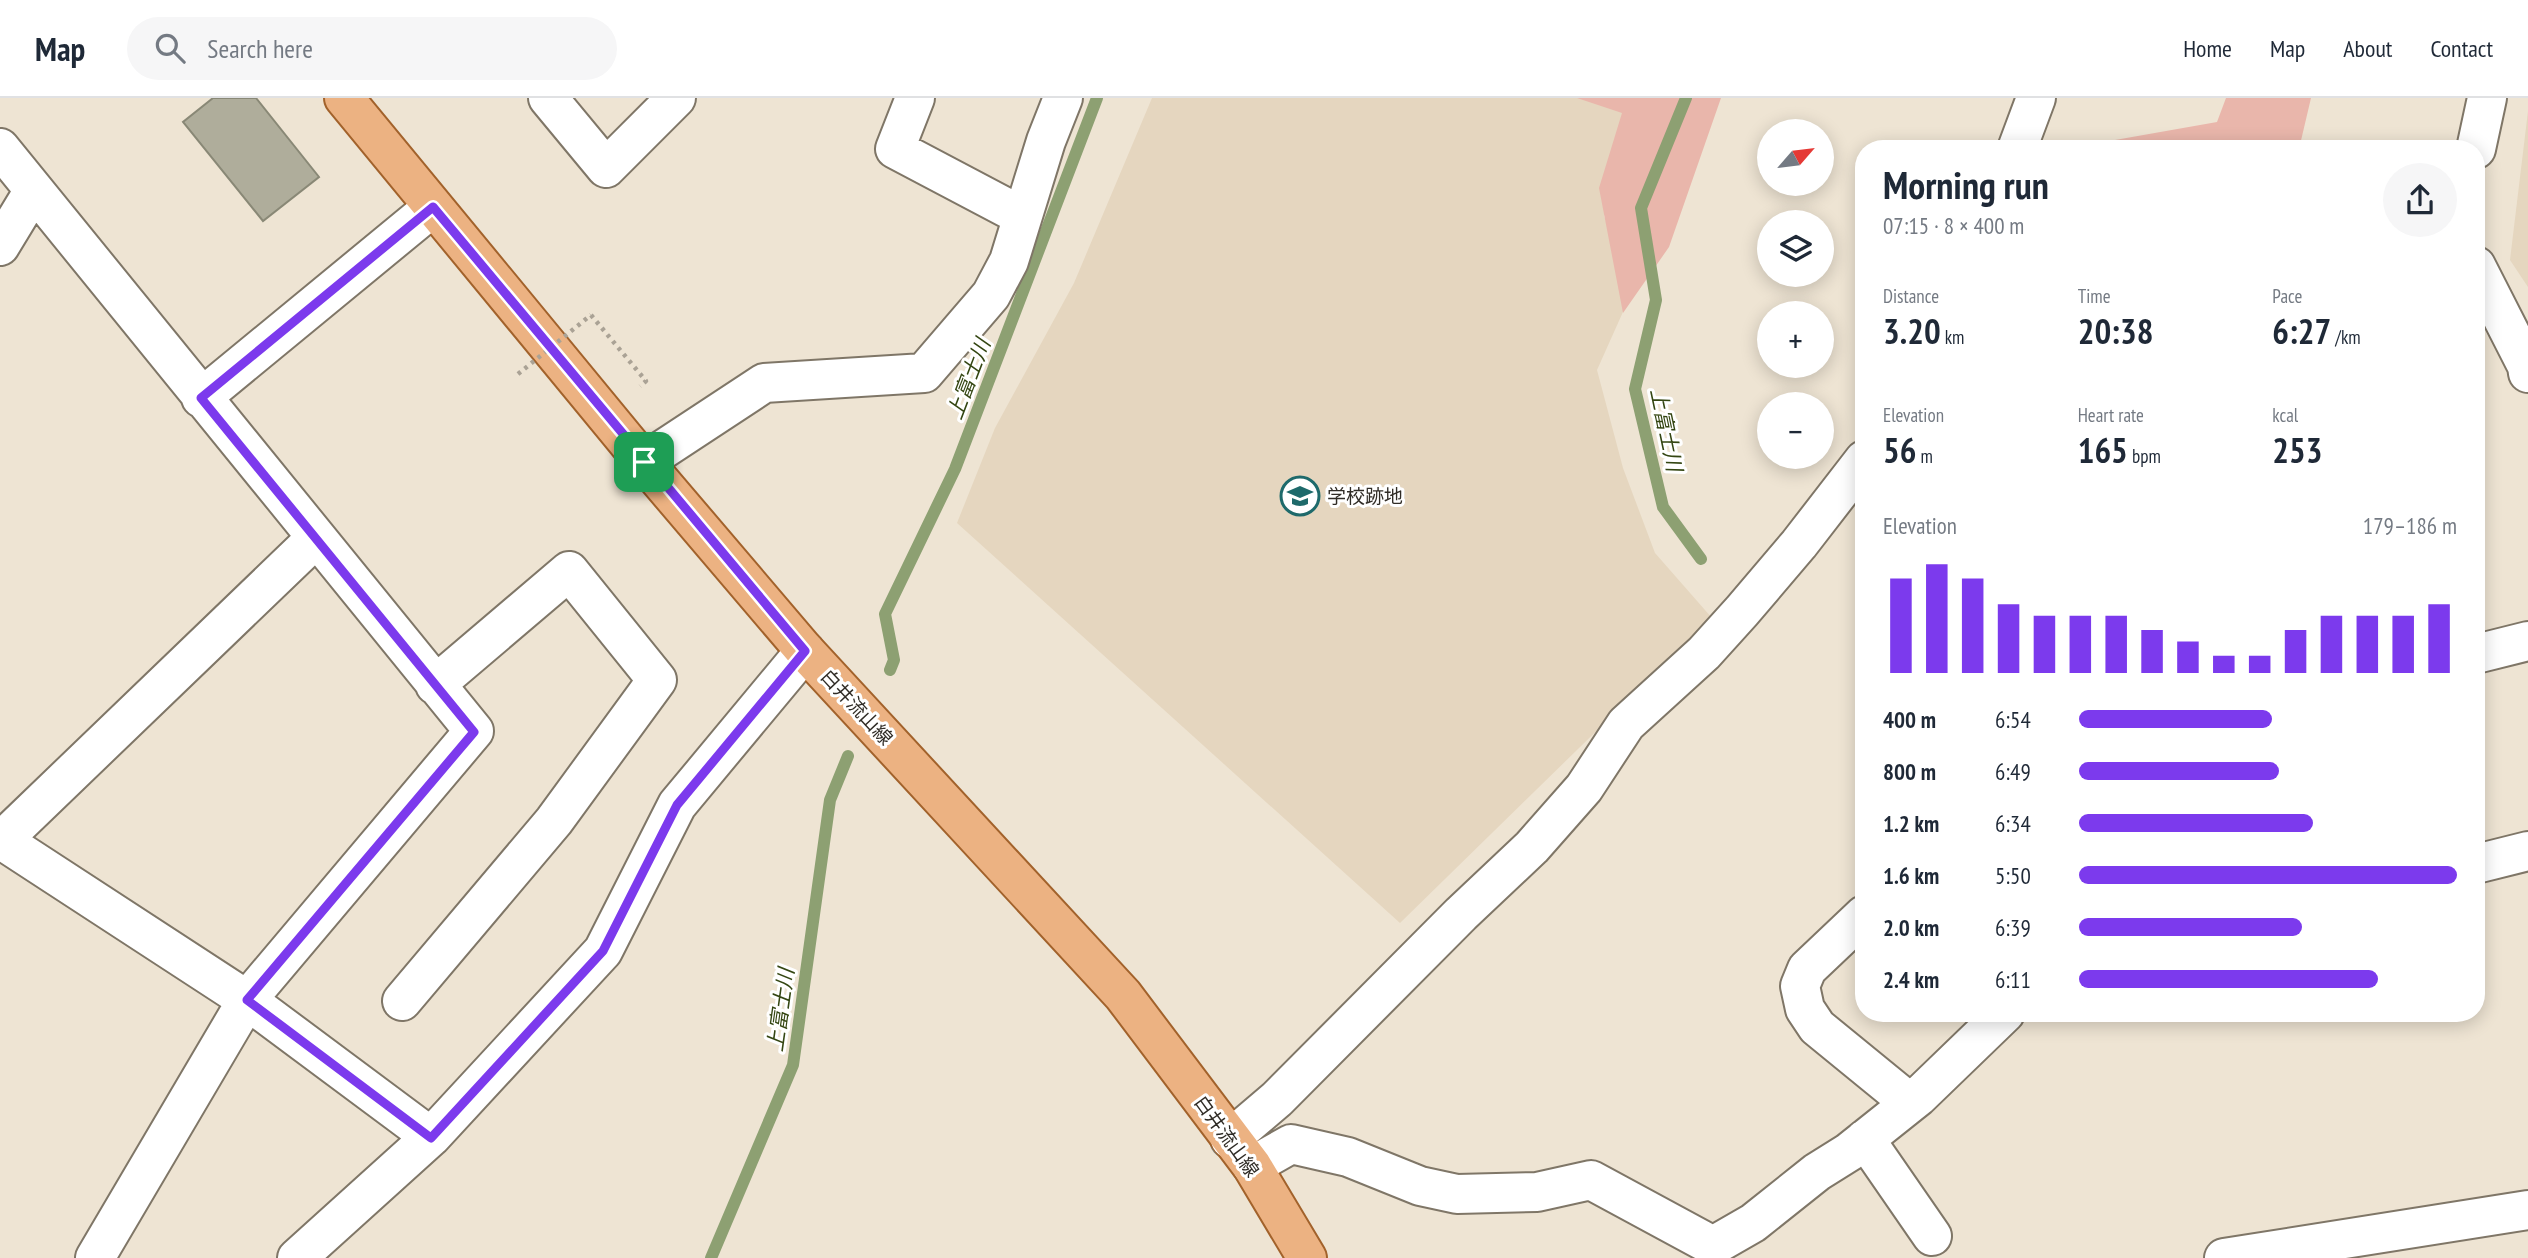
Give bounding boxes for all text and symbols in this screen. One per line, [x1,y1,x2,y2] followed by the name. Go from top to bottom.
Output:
[127,17,617,80] search box
[35,27,85,70] text: Map
[151,29,189,67] icon: search
[207,32,313,65] text: Search here
[2183,33,2232,64] text: Home
[2270,33,2305,64] text: Map
[2343,33,2392,64] text: About
[2430,33,2493,64] text: Contact
[1757,119,1834,196] north arrow
[1757,119,1834,469] map controls
[1883,160,2049,209] text: Morning run
[2383,163,2457,237] button: share
[1757,210,1834,287] button: layers
[1883,211,2024,240] text: 07:15 · 8 × 400 m
[1883,284,1939,308] text: Distance
[2078,284,2111,308] text: Time
[2272,284,2302,308] text: Pace
[1757,301,1834,378] button: +
[1883,308,1941,354] text: 3.20
[2078,308,2153,354] text: 20:38
[2272,308,2331,354] text: 6:27
[1941,325,1964,349] text: km
[2331,325,2361,349] text: /km
[941,333,997,423] water label: 上富士川
[1645,386,1689,476] water label: 上富士川
[1757,392,1834,469] button: −
[1883,403,1944,427] text: Elevation
[2078,403,2144,427] text: Heart rate
[2272,403,2298,427] text: kcal
[1883,427,1916,473] text: 56
[2078,427,2128,473] text: 165
[2272,427,2323,473] text: 253
[614,432,674,492] pin
[625,443,663,481] icon: arrive
[1916,444,1933,468] text: m
[2128,444,2161,468] text: bpm
[1279,475,1321,517] school or university icon: 学校跡地
[1327,484,1403,508] place label: 学校跡地
[1883,511,1957,540] text: Elevation
[2363,511,2457,540] text: 179–186 m
[816,664,898,750] street label: 白井流山線
[1883,705,1936,734] text: 400 m
[1995,705,2031,734] text: 6:54
[1883,757,1936,786] text: 800 m
[1995,757,2031,786] text: 6:49
[1883,809,1939,838] text: 1.2 km
[1995,809,2031,838] text: 6:34
[1883,861,1939,890] text: 1.6 km
[1995,861,2031,890] text: 5:50
[1883,913,1939,942] text: 2.0 km
[1995,913,2031,942] text: 6:39
[761,964,800,1053] water label: 上富士川
[1883,965,1939,994] text: 2.4 km
[1995,965,2031,994] text: 6:11
[1189,1091,1265,1181] street label: 白井流山線

